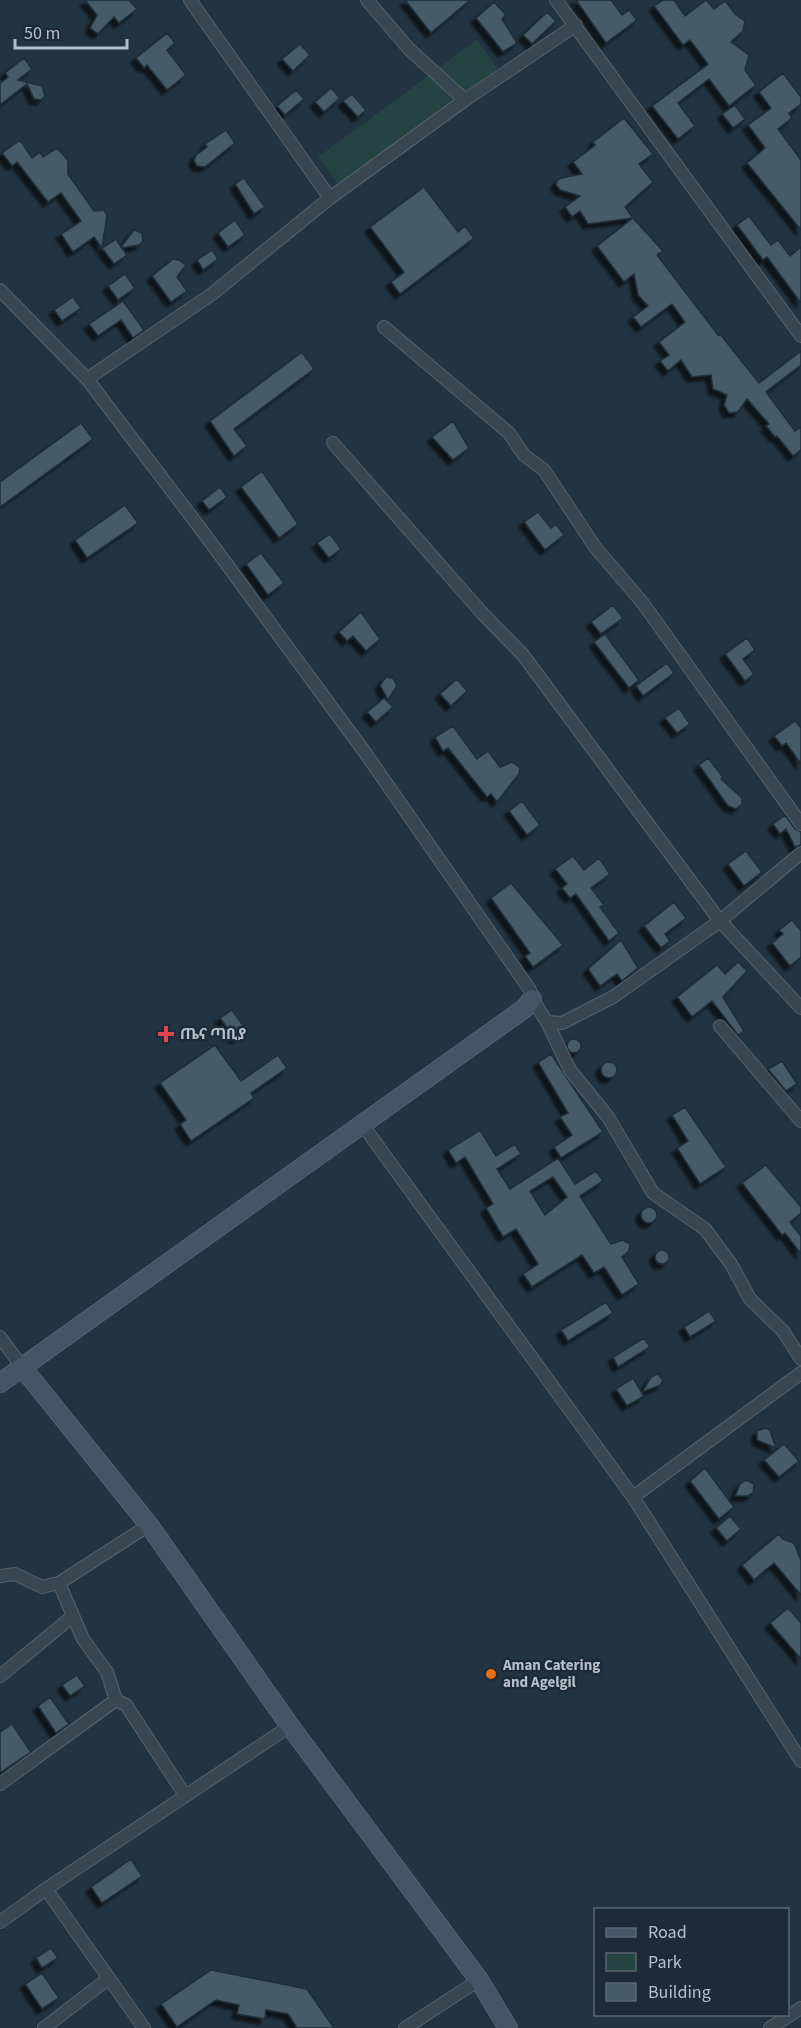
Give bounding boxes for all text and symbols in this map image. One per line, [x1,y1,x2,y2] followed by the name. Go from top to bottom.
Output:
[15,12,128,50] scale bar
[24,21,60,46] text: 50 m
[180,1024,246,1045] place label: ጤና ጣቢያ
[157,1025,175,1043] marker: ጤና ጣቢያ
[502,1655,600,1693] place label: Aman Catering and Agelgil
[484,1667,498,1681] marker: Aman Catering and Agelgil
[594,1908,789,2016] legend
[648,1920,687,1945] text: Road
[648,1950,682,1975] text: Park
[648,1980,711,2005] text: Building

